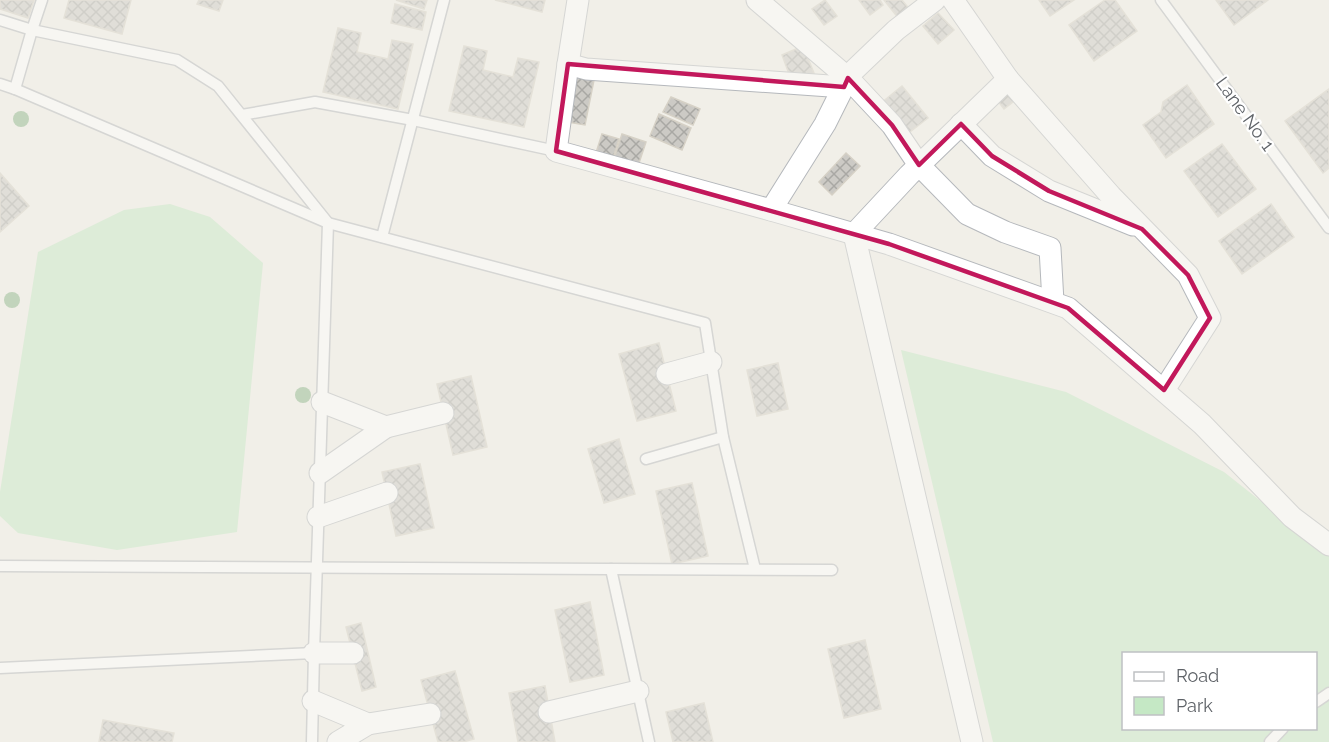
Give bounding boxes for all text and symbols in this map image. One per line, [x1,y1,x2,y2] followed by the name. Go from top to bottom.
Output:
[1212,73,1279,155] street label: Lane No. 1
[1122,652,1317,730] legend
[1176,665,1219,686] text: Road
[1176,695,1213,716] text: Park

